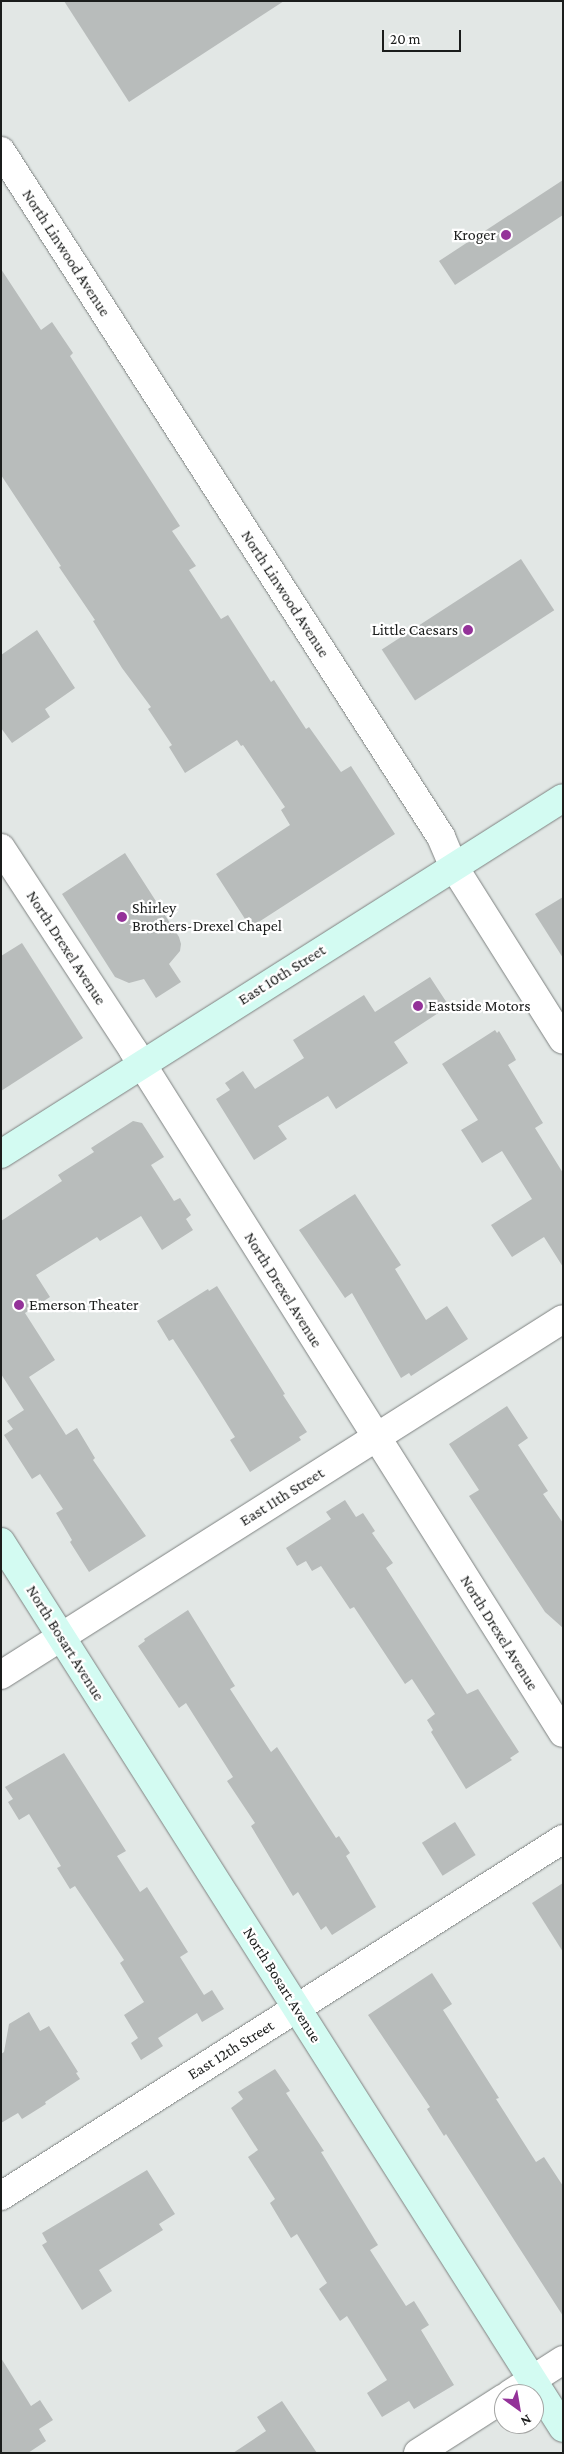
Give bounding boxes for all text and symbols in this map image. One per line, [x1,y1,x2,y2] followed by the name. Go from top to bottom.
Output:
[384,20,463,52] scale bar
[390,31,421,47] text: 20 m
[18,186,114,320] street label: North Linwood Avenue
[453,225,496,245] place label: Kroger
[500,229,512,241] marker: Kroger
[237,527,333,661] street label: North Linwood Avenue
[372,620,458,640] place label: Little Caesars
[462,624,474,636] marker: Little Caesars
[22,887,110,1009] street label: North Drexel Avenue
[132,898,282,936] place label: Shirley Brothers-Drexel Chapel
[116,911,128,923] marker: Shirley Brothers-Drexel Chapel
[235,941,329,1009] street label: East 10th Street
[428,996,531,1016] place label: Eastside Motors
[412,1000,424,1012] marker: Eastside Motors
[240,1229,326,1351] street label: North Drexel Avenue
[29,1295,139,1315] place label: Emerson Theater
[13,1299,25,1311] marker: Emerson Theater
[236,1464,328,1530] street label: East 11th Street
[456,1572,542,1694] street label: North Drexel Avenue
[22,1582,108,1704] street label: North Bosart Avenue
[239,1924,325,2046] street label: North Bosart Avenue
[184,2016,278,2084] street label: East 12th Street
[494,2384,544,2434] north arrow
[518,2412,535,2430] text: N

